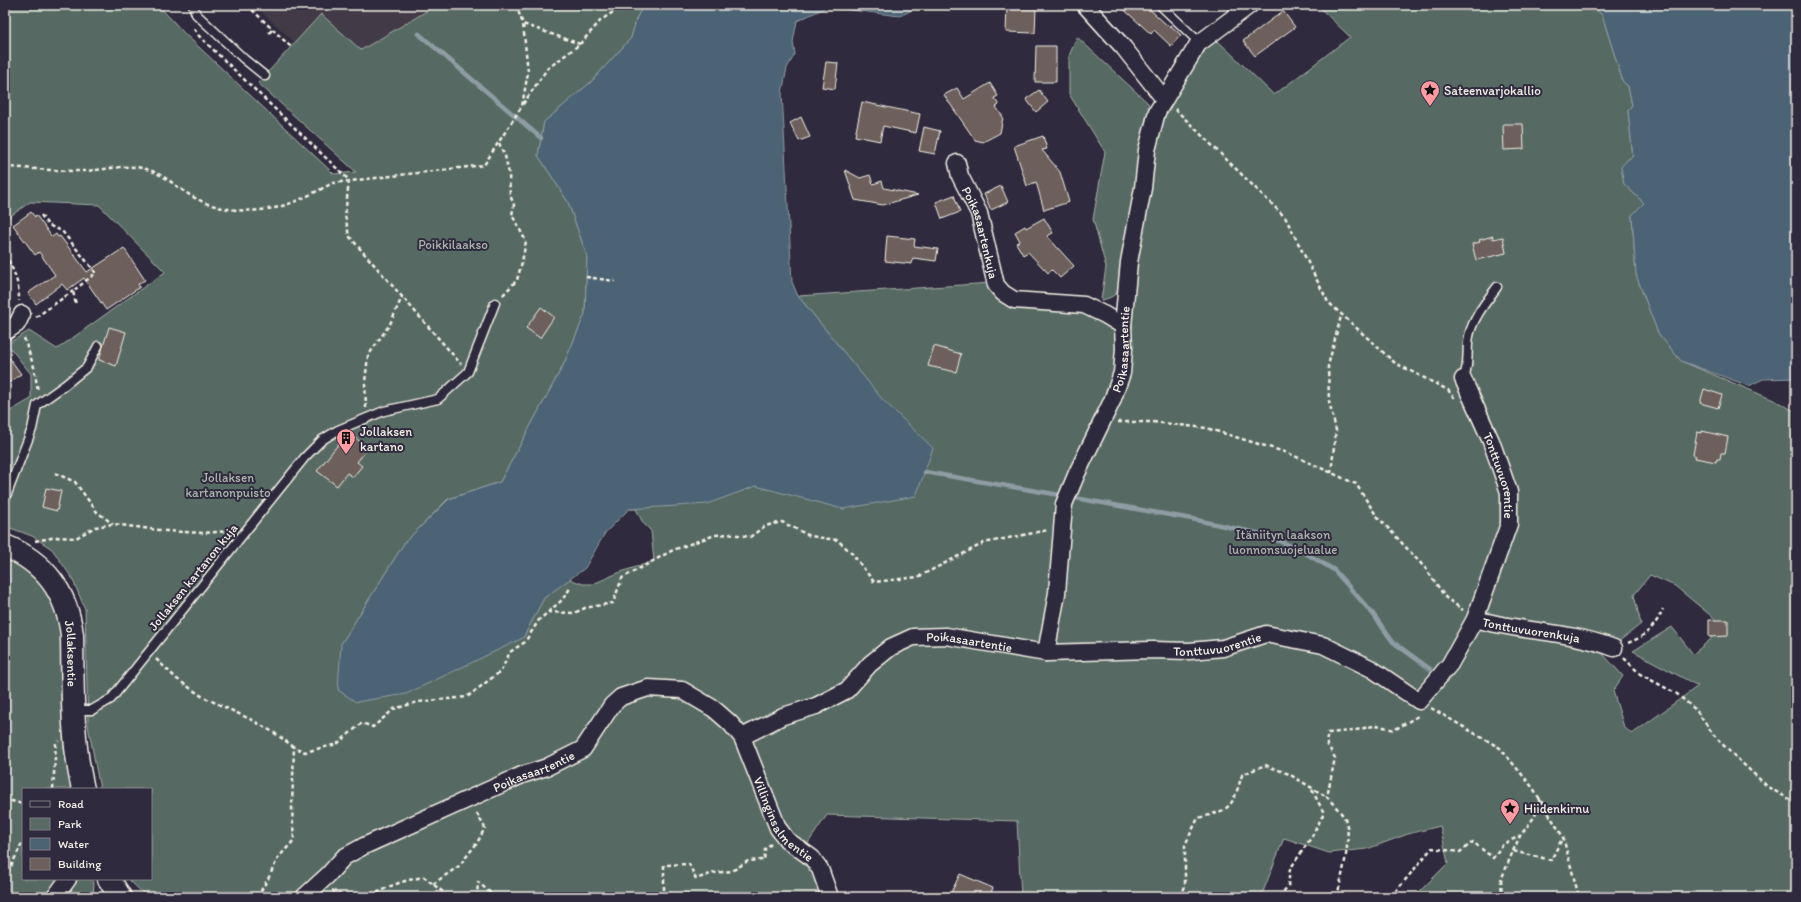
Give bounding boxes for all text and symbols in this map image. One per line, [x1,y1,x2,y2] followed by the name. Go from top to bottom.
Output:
[1419,79,1441,107] place icon: Sateenvarjokallio
[1444,83,1541,98] place label: Sateenvarjokallio
[959,184,1002,281] street label: Poikasaartenkuja
[418,237,488,252] park label: Poikkilaakso
[1108,305,1132,394] street label: Poikasaartentie
[360,424,412,454] place label: Jollaksen kartano
[335,427,357,455] building icon: Jollaksen kartano
[1481,430,1517,519] street label: Tonttuvuorentie
[185,470,271,500] park label: Jollaksen kartanonpuisto
[145,520,241,633] street label: Jollaksen kartanon kuja
[1228,527,1338,557] park label: Itäniityn laakson luonnonsuojelualue
[1481,614,1582,645] street label: Tonttuvuorenkuja
[62,619,80,687] street label: Jollaksentie
[926,628,1014,655] street label: Poikasaartentie
[1173,629,1263,659] street label: Tonttuvuorentie
[490,747,577,795] street label: Poikasaartentie
[751,774,817,864] street label: Villinginsalmentie
[22,788,152,880] legend
[58,797,84,811] text: Road
[1499,797,1521,825] place icon: Hiidenkirnu
[1524,801,1589,816] place label: Hiidenkirnu
[58,817,82,831] text: Park
[58,837,89,851] text: Water
[58,857,102,871] text: Building

